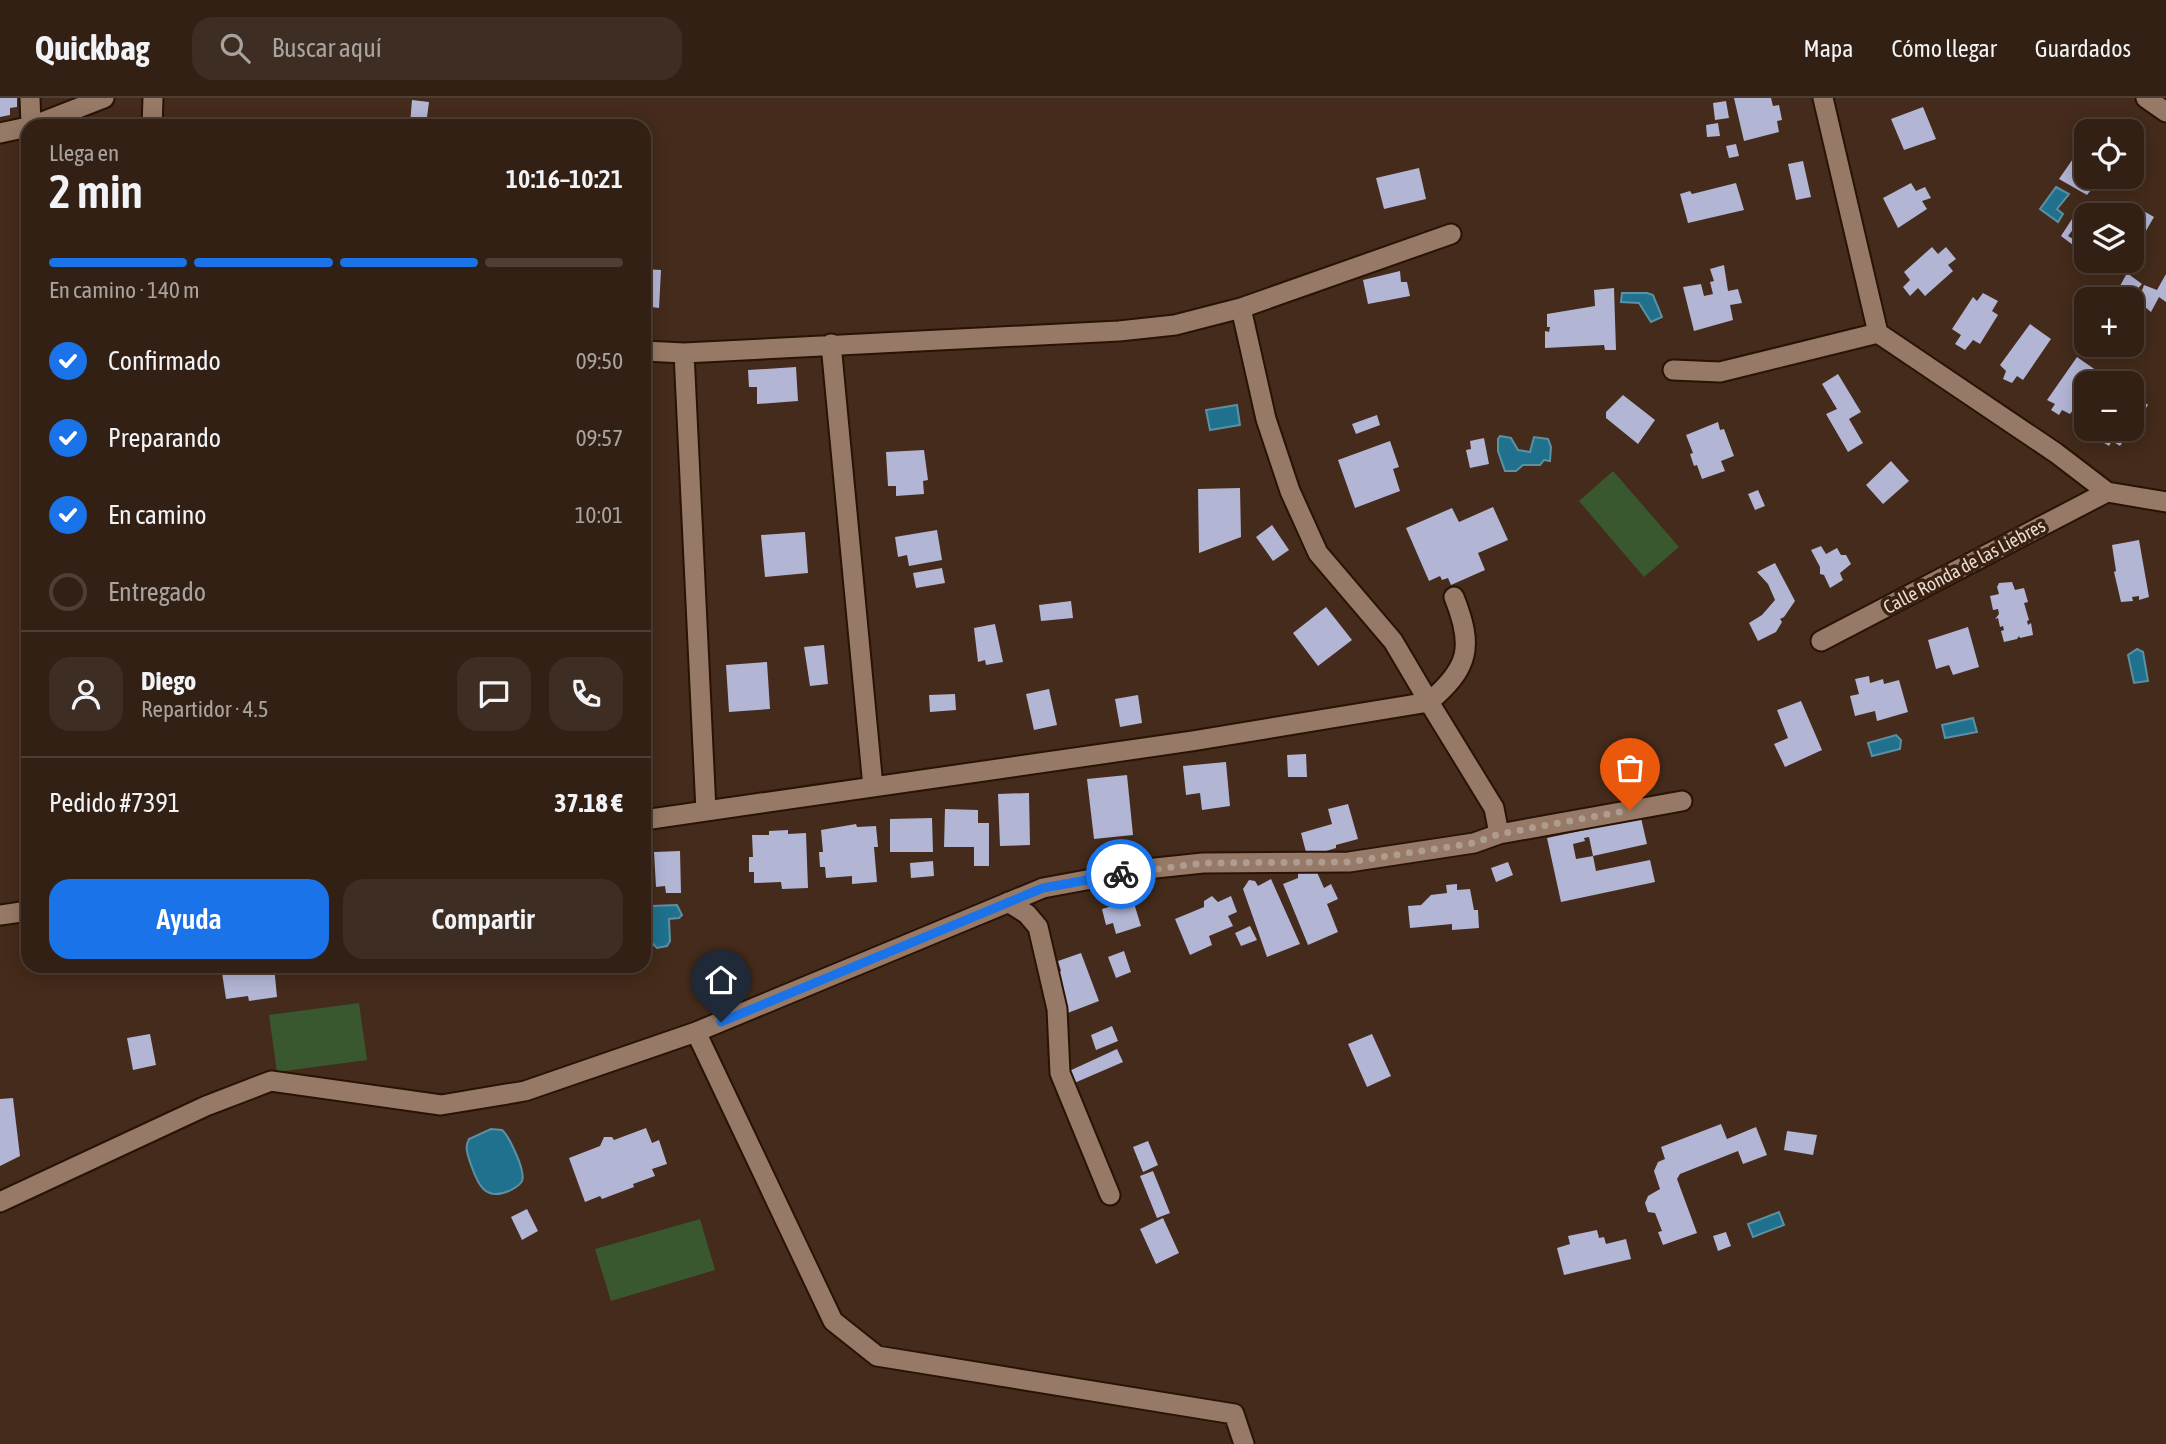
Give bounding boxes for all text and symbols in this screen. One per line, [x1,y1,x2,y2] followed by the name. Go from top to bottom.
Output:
[192,17,682,80] search box
[35,29,150,67] text: Quickbag
[216,29,254,67] icon: search
[272,33,382,63] text: Buscar aquí
[1804,35,1853,62] text: Mapa
[1891,35,1997,62] text: Cómo llegar
[2035,35,2131,62] text: Guardados
[2074,119,2144,441] map controls
[2074,119,2144,189] button: locate
[49,140,119,166] text: Llega en
[506,164,623,194] text: 10:16–10:21
[49,165,143,218] text: 2 min
[2074,203,2144,273] button: layers
[49,277,200,303] text: En camino · 140 m
[2074,287,2144,357] button: +
[49,342,87,380] icon: check
[108,346,221,376] text: Confirmado
[576,348,623,374] text: 09:50
[2074,371,2144,441] button: −
[49,419,87,457] icon: check
[108,423,221,453] text: Preparando
[576,425,623,451] text: 09:57
[49,496,87,534] icon: check
[108,500,207,530] text: En camino
[575,502,623,528] text: 10:01
[1879,514,2049,618] street label: Calle Ronda de las Liebres
[108,577,206,607] text: Entregado
[49,657,123,731] button: person
[457,657,531,731] button: chat
[549,657,623,731] button: phone
[141,666,196,696] text: Diego
[141,696,268,722] text: Repartidor · 4.5
[1600,738,1660,810] pin
[1611,749,1649,787] icon: bag
[49,788,180,818] text: Pedido #7391
[554,788,623,818] text: 37.18 €
[1086,839,1156,909] courier
[1102,855,1140,893] icon: bike
[49,879,329,959] button: Ayuda
[343,879,623,959] button: Compartir
[691,950,751,1022] pin
[702,961,740,999] icon: home

